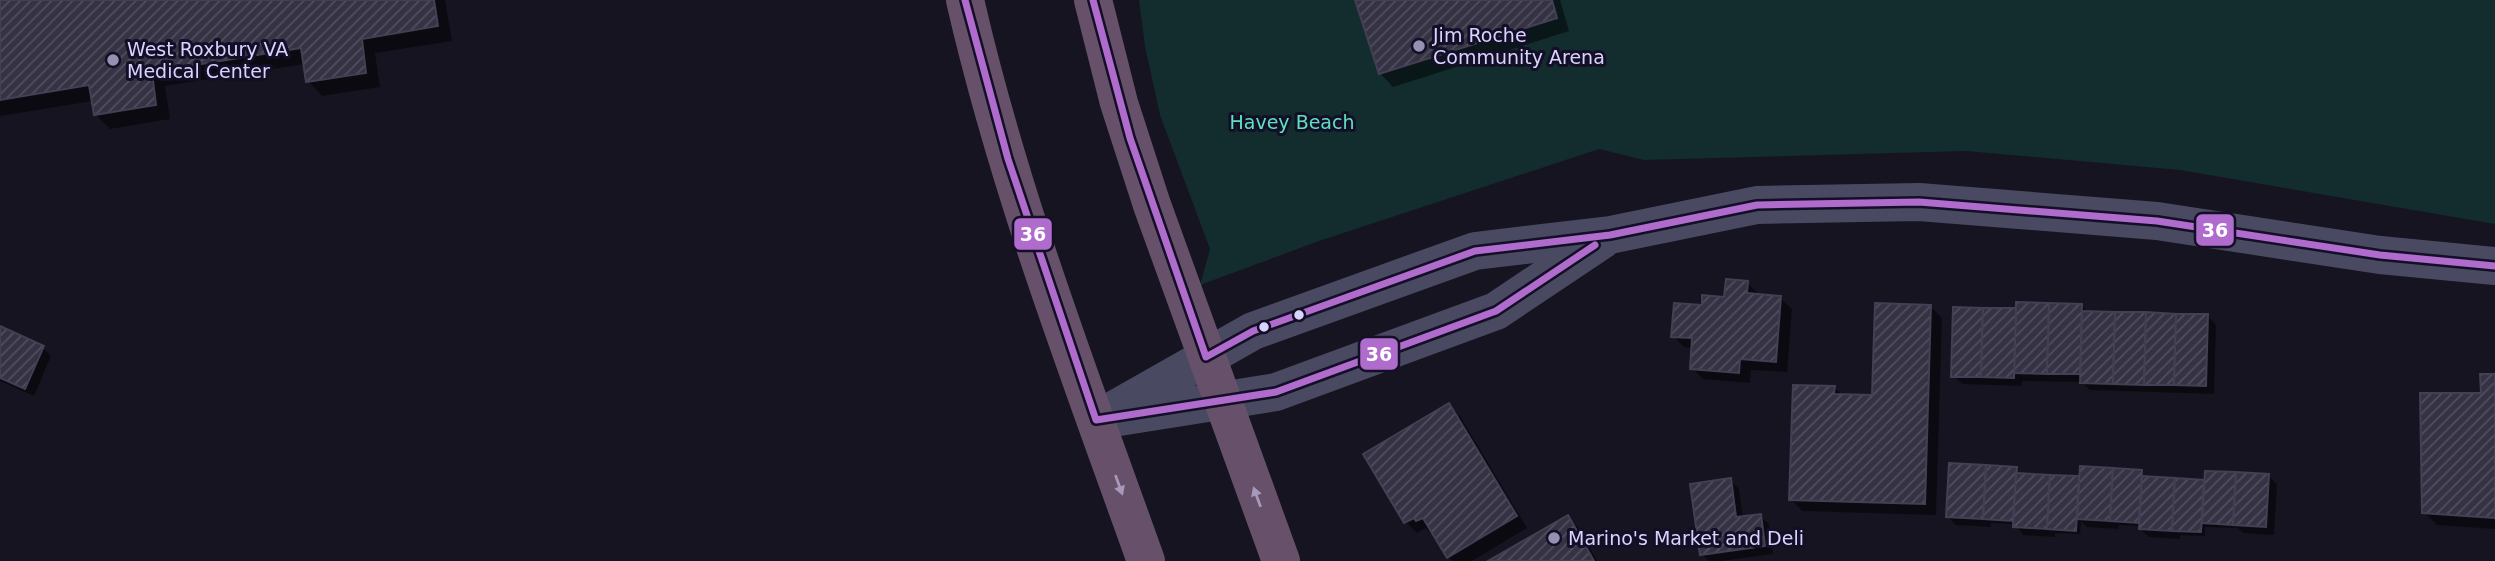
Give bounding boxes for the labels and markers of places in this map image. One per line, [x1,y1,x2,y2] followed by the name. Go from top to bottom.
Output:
[1432,24,1605,68] place label: Jim Roche Community Arena
[127,38,288,82] place label: West Roxbury VA Medical Center
[1411,38,1427,54] marker: Jim Roche Community Arena
[105,52,121,68] marker: West Roxbury VA Medical Center
[1292,308,1306,322] unlabelled marker
[1257,320,1271,334] unlabelled marker
[1568,527,1804,549] place label: Marino's Market and Deli
[1546,530,1562,546] marker: Marino's Market and Deli

